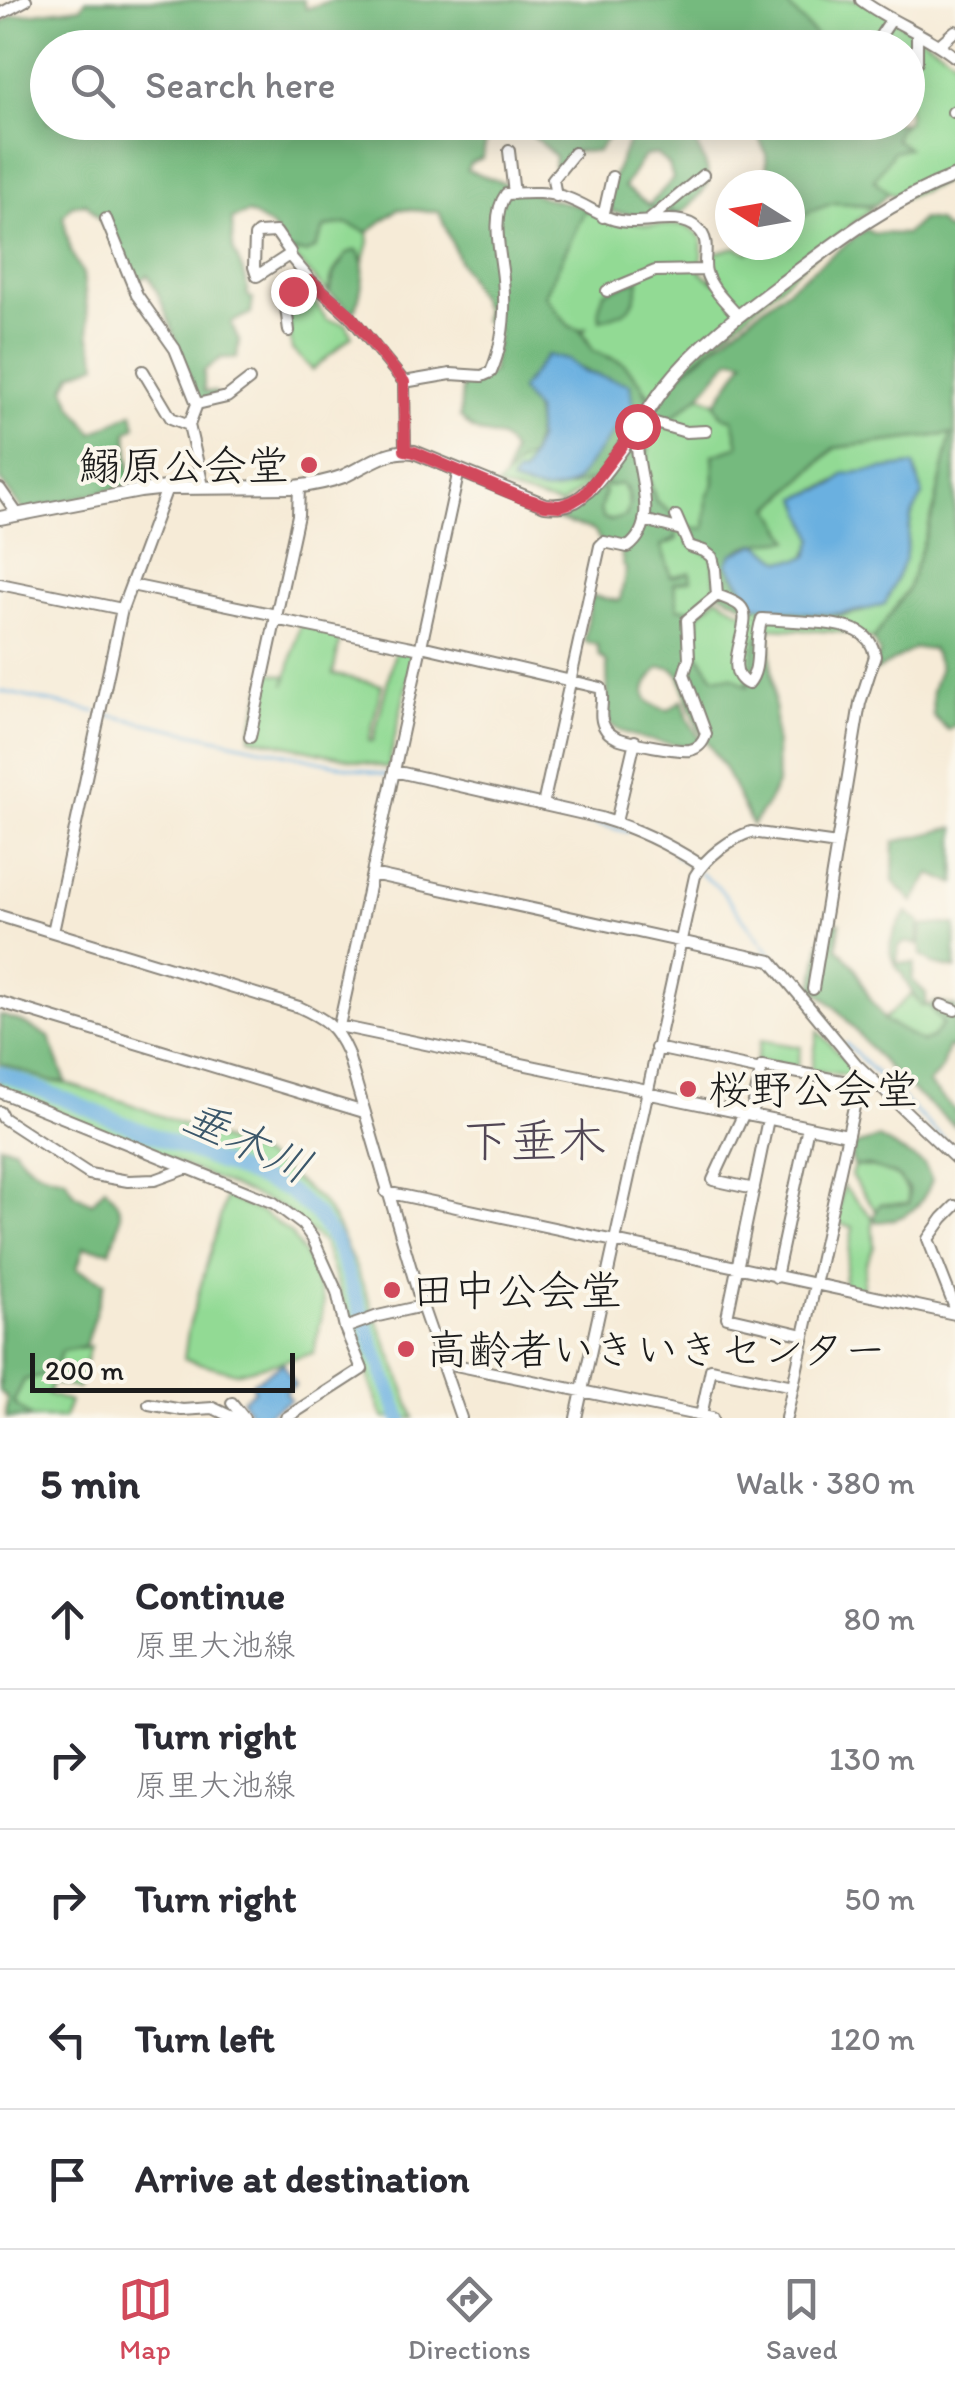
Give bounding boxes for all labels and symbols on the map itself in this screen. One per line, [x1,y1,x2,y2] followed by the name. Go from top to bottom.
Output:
[715,170,805,260] north arrow
[271,269,317,315] route end
[615,404,661,450] route start
[79,440,289,491] place label: 鰯原公会堂
[298,454,320,476] marker: 鰯原公会堂
[708,1064,918,1115] place label: 桜野公会堂
[677,1078,699,1100] marker: 桜野公会堂
[175,1088,321,1194] water label: 垂木川
[462,1111,606,1169] district label: 下垂木
[412,1265,622,1316] place label: 田中公会堂
[381,1279,403,1301] marker: 田中公会堂
[426,1324,886,1375] place label: 高齢者いきいきセンター
[395,1338,417,1360] marker: 高齢者いきいきセンター
[30,1348,295,1392] scale bar

